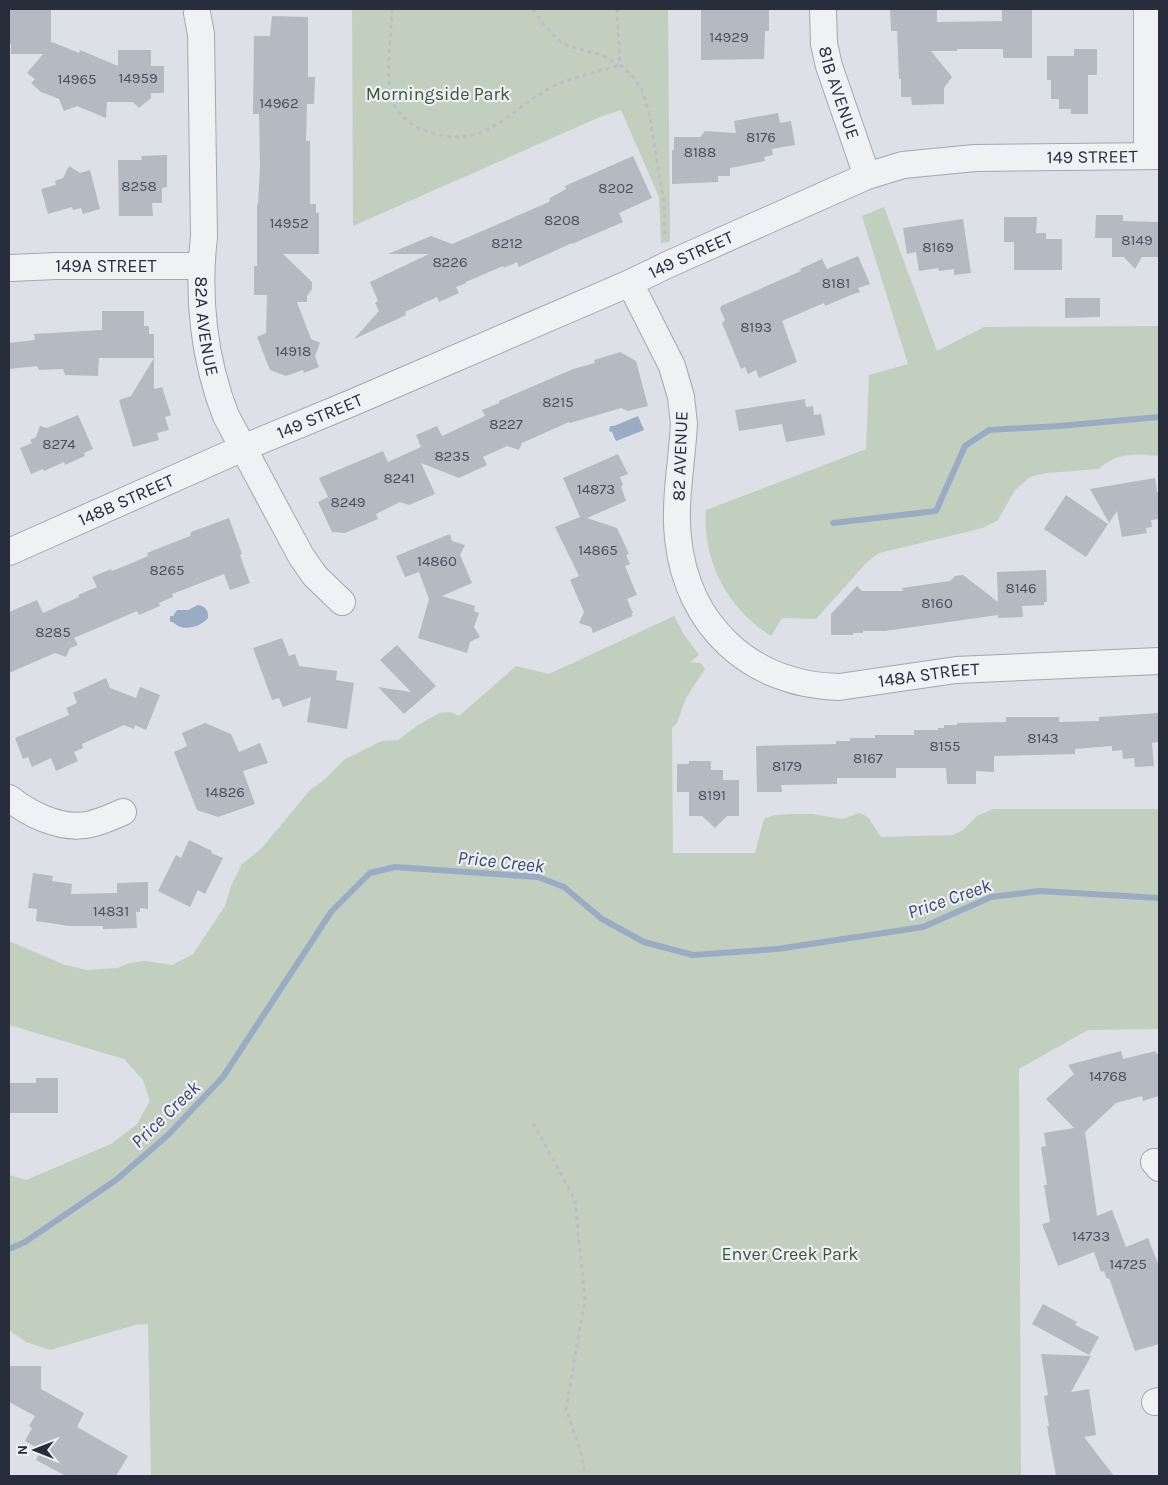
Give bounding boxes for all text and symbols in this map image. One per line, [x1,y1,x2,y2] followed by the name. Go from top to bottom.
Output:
[709,28,749,46] house number: 14929
[814,44,864,142] street label: 81B AVENUE
[118,69,158,87] house number: 14959
[57,70,97,88] house number: 14965
[366,83,510,105] park label: Morningside Park
[259,94,299,112] house number: 14962
[746,128,776,146] house number: 8176
[684,143,716,161] house number: 8188
[1047,145,1138,168] street label: 149 STREET
[121,177,157,195] house number: 8258
[598,179,634,197] house number: 8202
[544,211,580,229] house number: 8208
[269,214,309,232] house number: 14952
[645,226,737,283] street label: 149 STREET
[1121,231,1153,249] house number: 8149
[491,234,523,252] house number: 8212
[922,238,954,256] house number: 8169
[432,253,468,271] house number: 8226
[55,255,157,277] street label: 149A STREET
[822,274,850,292] house number: 8181
[190,276,224,378] street label: 82A AVENUE
[740,318,772,336] house number: 8193
[275,342,311,360] house number: 14918
[273,389,366,444] street label: 149 STREET
[542,393,574,411] house number: 8215
[667,411,693,501] street label: 82 AVENUE
[489,415,523,433] house number: 8227
[42,435,76,453] house number: 8274
[434,447,470,465] house number: 8235
[75,469,177,531] street label: 148B STREET
[383,469,415,487] house number: 8241
[577,480,615,498] house number: 14873
[331,493,366,511] house number: 8249
[578,541,618,559] house number: 14865
[417,552,457,570] house number: 14860
[150,561,184,579] house number: 8265
[1005,579,1037,597] house number: 8146
[921,594,953,612] house number: 8160
[35,623,71,641] house number: 8285
[877,658,980,692] street label: 148A STREET
[1027,729,1059,747] house number: 8143
[929,737,961,755] house number: 8155
[853,749,883,767] house number: 8167
[772,757,802,775] house number: 8179
[205,783,245,801] house number: 14826
[698,786,726,804] house number: 8191
[456,847,546,878] water label: Price Creek
[905,874,994,924] water label: Price Creek
[93,902,129,920] house number: 14831
[1089,1067,1127,1085] house number: 14768
[127,1076,205,1153] water label: Price Creek
[1072,1227,1110,1245] house number: 14733
[721,1243,859,1265] park label: Enver Creek Park
[1109,1255,1147,1273] house number: 14725
[10,1425,60,1475] north arrow
[14,1445,31,1455] text: N

